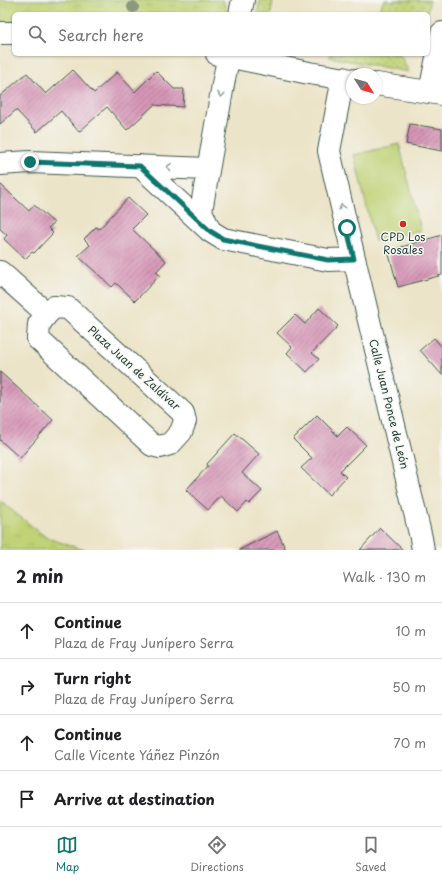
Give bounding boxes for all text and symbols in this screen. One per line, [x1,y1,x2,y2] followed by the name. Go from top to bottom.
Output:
[12,12,430,56] search box
[26,23,48,45] icon: search
[58,23,144,46] text: Search here
[346,68,382,104] north arrow
[217,92,226,98] one-way arrow
[21,153,39,171] route end
[166,163,172,171] one-way arrow
[338,204,346,210] one-way arrow
[338,219,356,237] route start
[398,219,408,229] marker: CPD Los Rosales
[381,228,425,258] place label: CPD Los Rosales
[84,321,185,414] street label: Plaza Juan de Zaldívar
[365,337,414,471] street label: Calle Juan Ponce de León
[16,563,63,589] text: 2 min
[343,567,426,586] text: Walk · 130 m
[54,610,122,633] text: Continue
[16,620,38,642] icon: ahead
[396,621,426,640] text: 10 m
[54,633,234,652] text: Plaza de Fray Junípero Serra
[54,666,131,689] text: Turn right
[16,676,38,698] icon: right
[392,677,426,696] text: 50 m
[54,689,234,708] text: Plaza de Fray Junípero Serra
[54,722,122,745] text: Continue
[16,732,38,754] icon: ahead
[393,733,426,752] text: 70 m
[54,745,220,764] text: Calle Vicente Yáñez Pinzón
[54,787,215,810] text: Arrive at destination
[16,788,38,810] icon: arrive
[56,834,79,875] tab: Map
[190,834,244,875] tab: Directions
[355,834,386,875] tab: Saved

